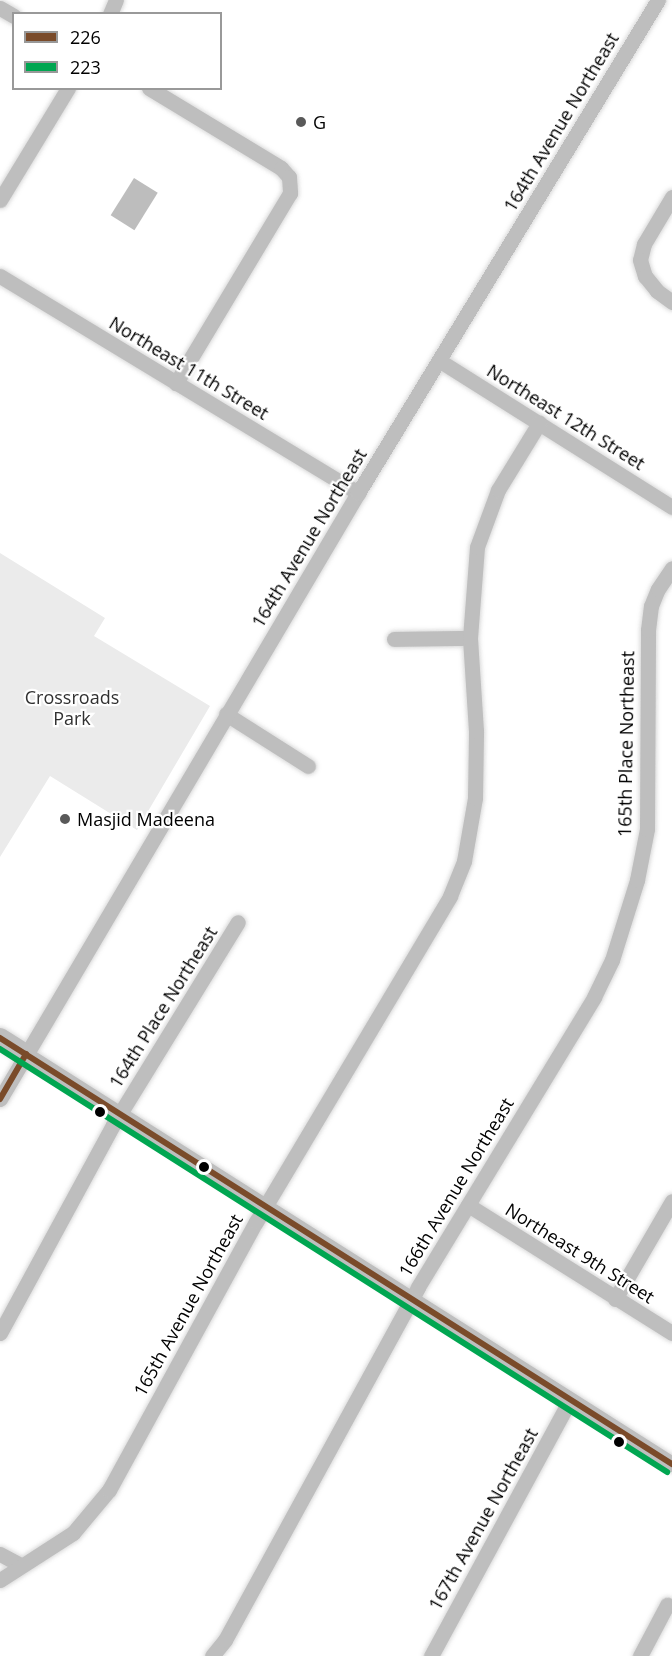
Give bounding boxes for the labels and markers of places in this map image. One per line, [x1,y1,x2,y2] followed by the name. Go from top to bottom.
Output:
[313,111,326,133] place label: G
[294,115,308,129] marker: G
[77,808,215,830] place label: Masjid Madeena
[58,812,72,826] marker: Masjid Madeena
[94,1106,106,1118] unlabelled marker
[198,1161,210,1173] unlabelled marker
[613,1436,625,1448] unlabelled marker

